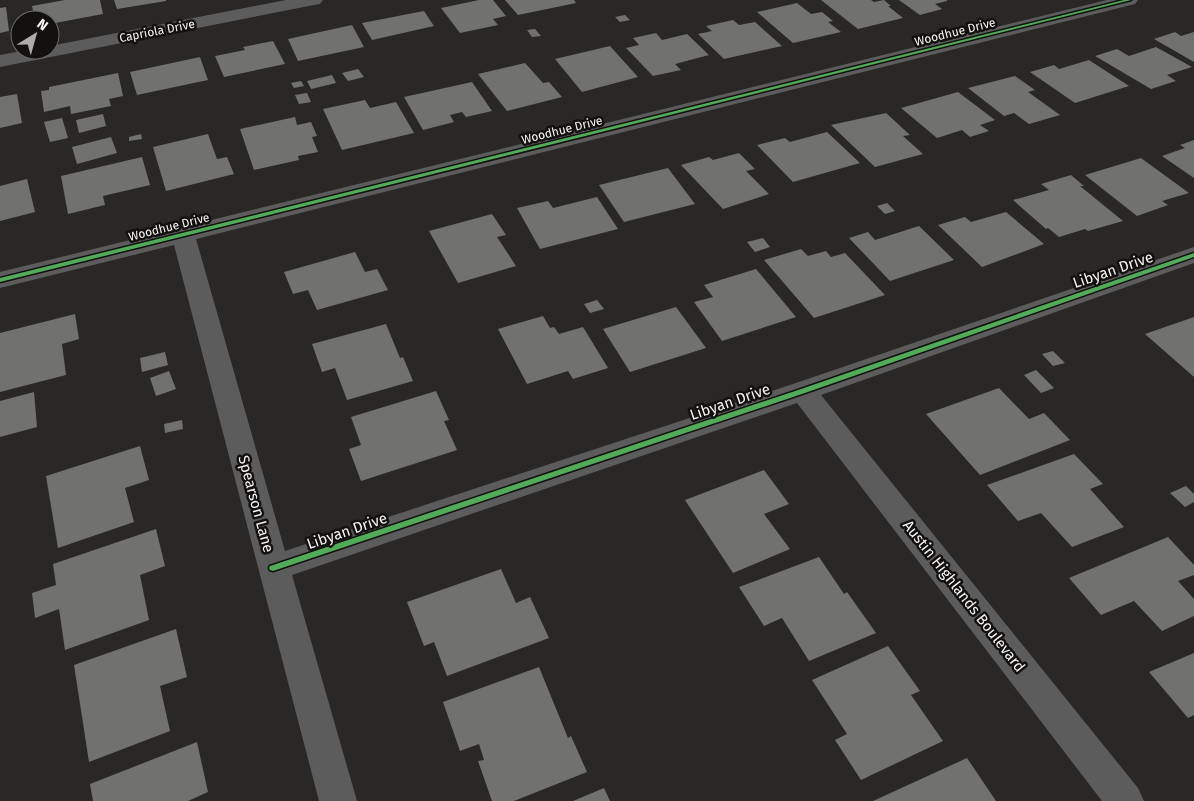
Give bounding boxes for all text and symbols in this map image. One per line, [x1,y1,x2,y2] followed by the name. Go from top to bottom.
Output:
[10,10,60,60] north arrow
[34,15,51,35] text: N
[913,15,997,49] street label: Woodhue Drive
[118,17,196,45] street label: Capriola Drive
[520,113,604,147] street label: Woodhue Drive
[127,210,211,244] street label: Woodhue Drive
[1070,248,1156,292] street label: Libyan Drive
[687,380,773,424] street label: Libyan Drive
[234,453,278,555] street label: Spearson Lane
[304,509,390,553] street label: Libyan Drive
[899,517,1029,675] street label: Austin Highlands Boulevard

